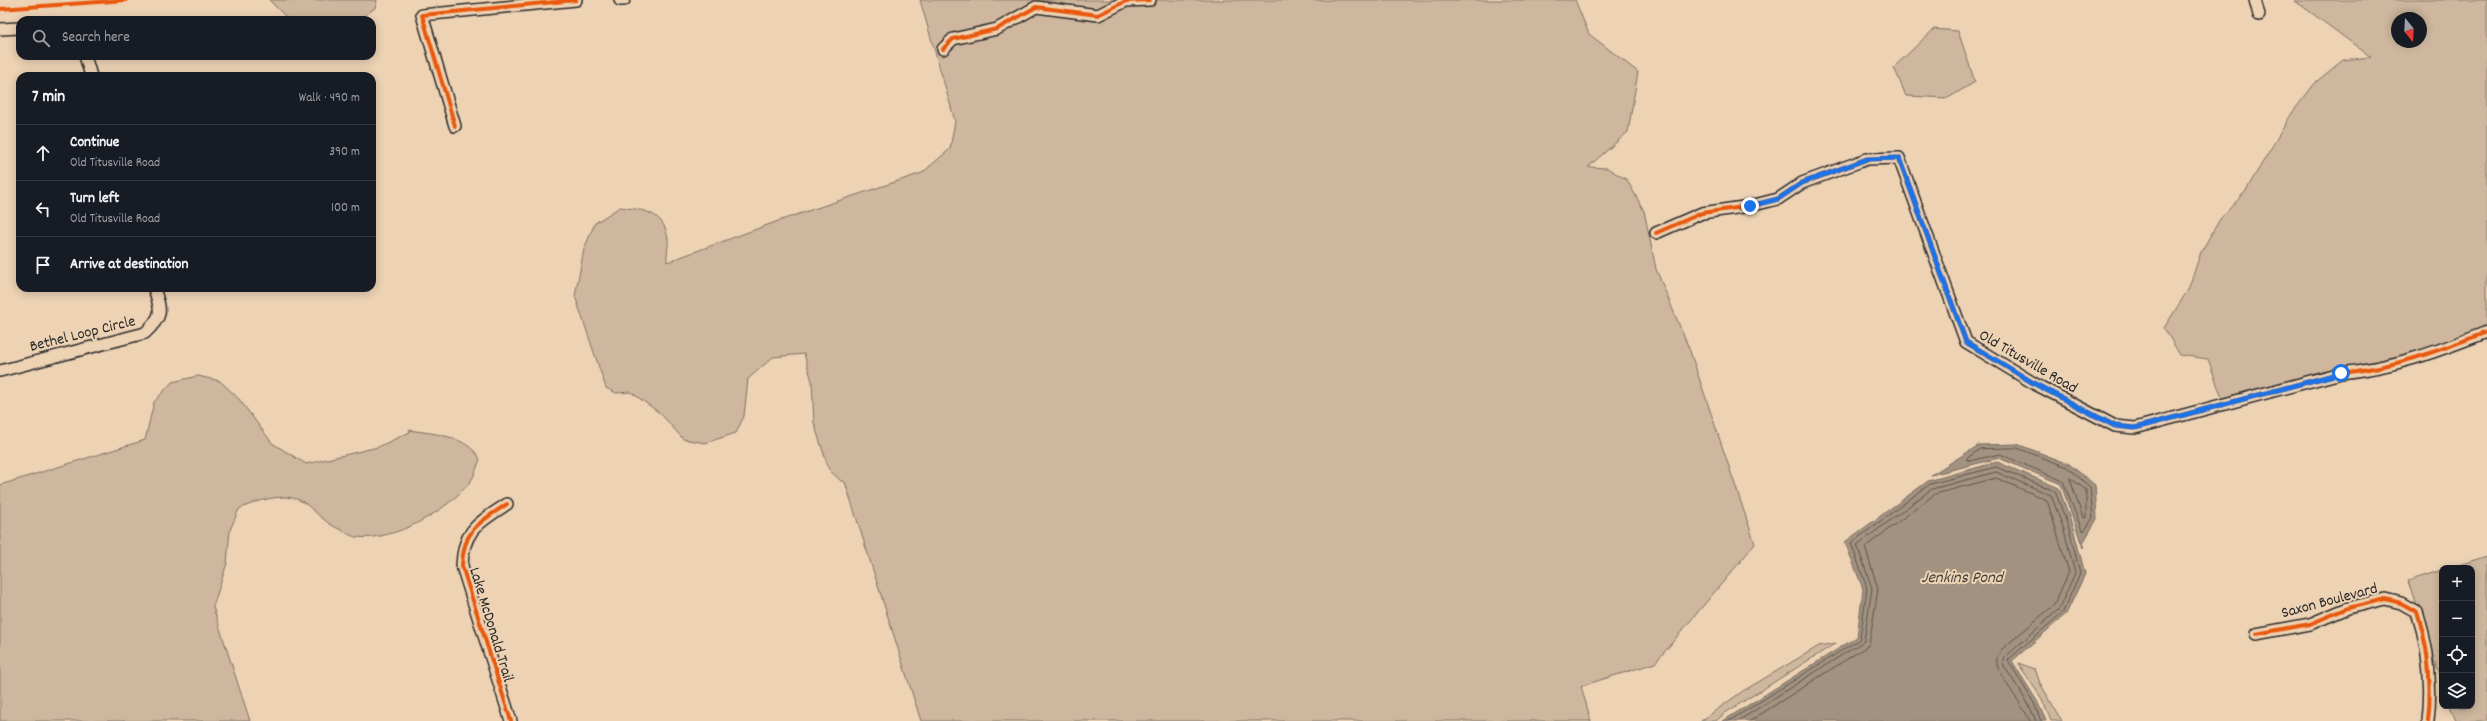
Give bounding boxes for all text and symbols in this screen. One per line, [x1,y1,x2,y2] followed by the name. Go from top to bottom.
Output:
[2391,12,2427,48] north arrow
[16,16,376,60] search box
[30,27,52,49] icon: search
[62,27,130,49] text: Search here
[32,86,65,110] text: 7 min
[299,89,360,108] text: Walk · 490 m
[70,132,119,154] text: Continue
[32,142,54,164] icon: ahead
[329,143,360,162] text: 390 m
[70,154,160,173] text: Old Titusville Road
[70,188,119,210] text: Turn left
[1741,197,1759,215] route end
[32,198,54,220] icon: left
[331,199,360,218] text: 100 m
[70,210,160,229] text: Old Titusville Road
[32,254,54,276] icon: arrive
[70,254,188,276] text: Arrive at destination
[27,310,138,359] street label: Bethel Loop Circle
[1974,324,2082,400] street label: Old Titusville Road
[2332,364,2350,382] route start
[462,564,519,685] street label: Lake McDonald Trail
[2439,565,2475,709] map controls
[2439,565,2475,601] button: +
[1921,567,2005,591] water label: Jenkins Pond
[2279,578,2380,625] street label: Saxon Boulevard
[2439,601,2475,637] button: −
[2439,637,2475,673] button: locate
[2439,673,2475,709] button: layers

